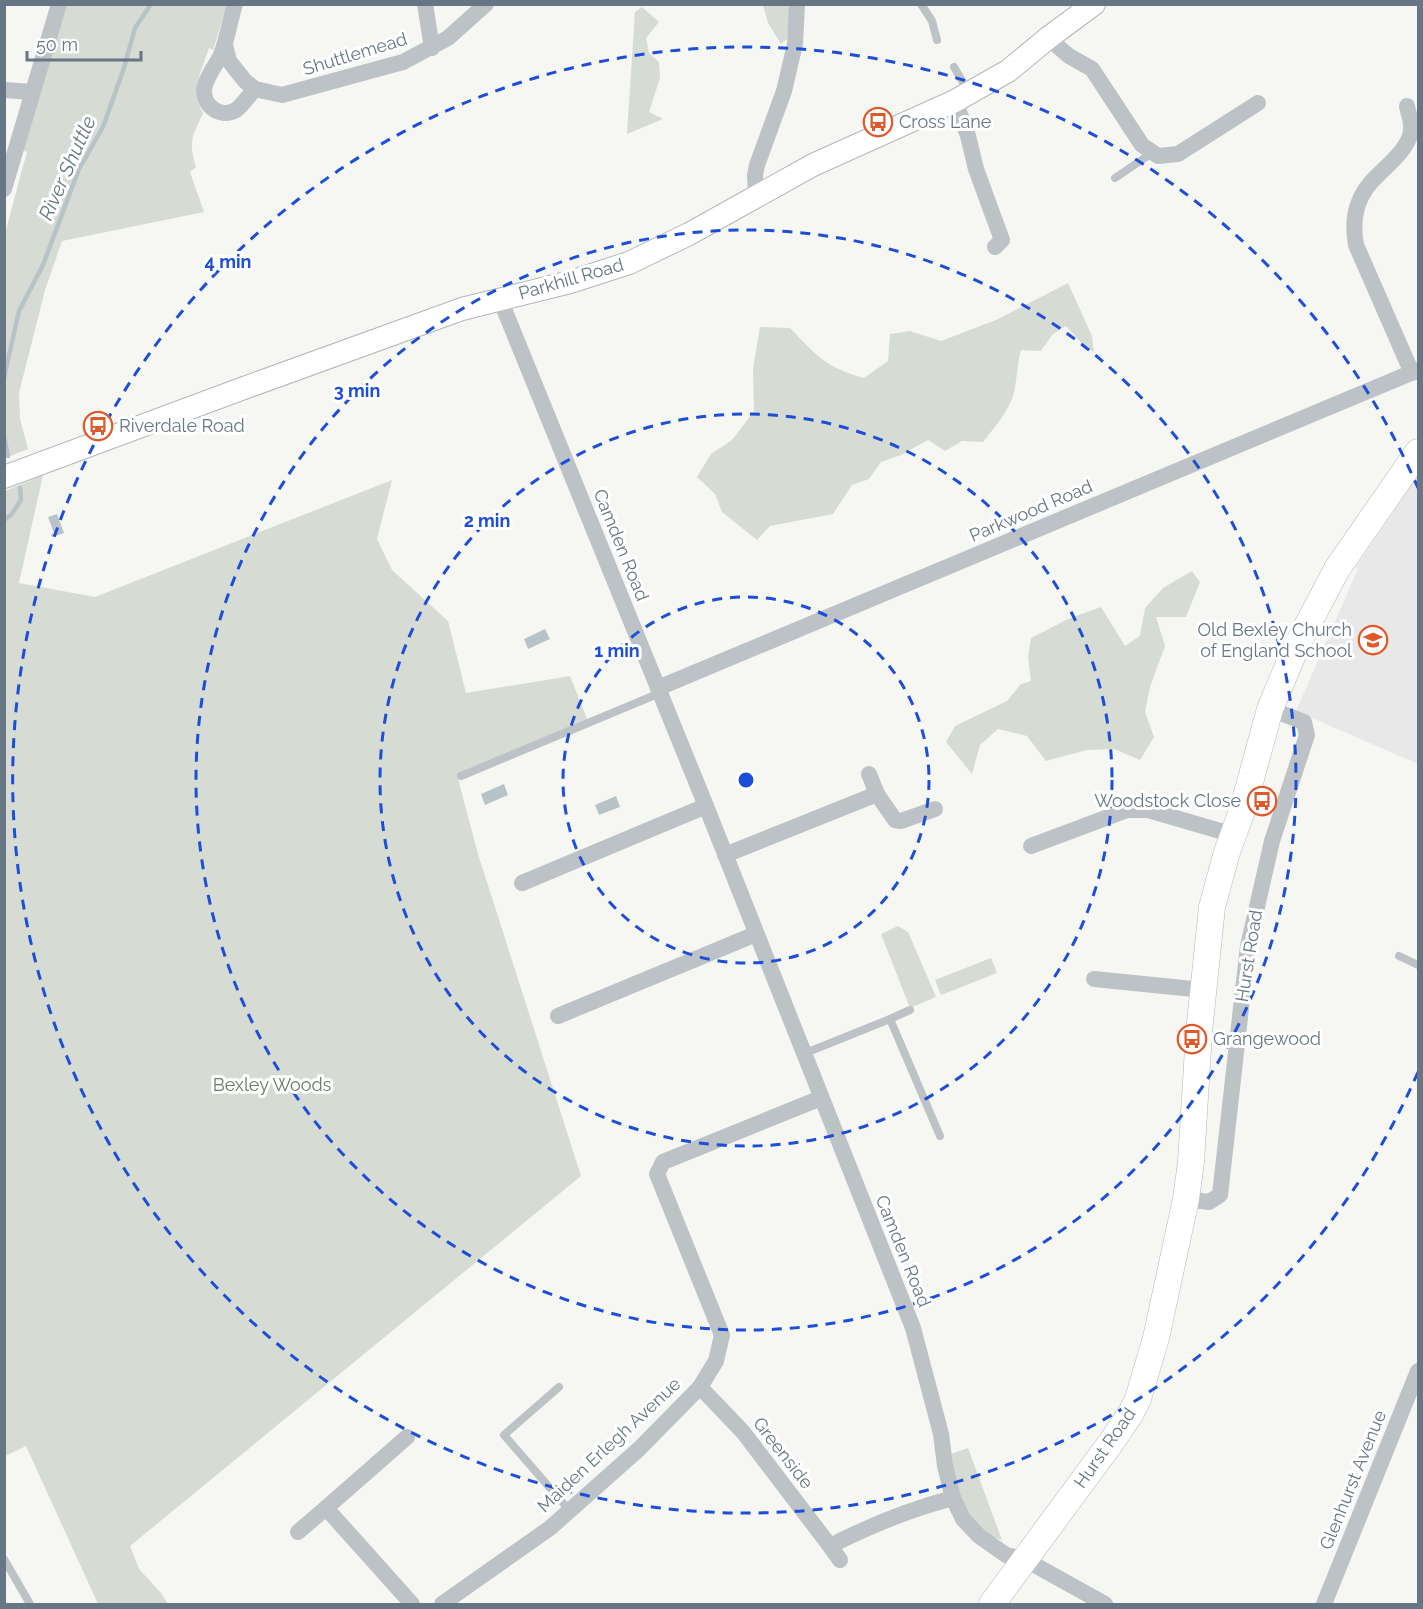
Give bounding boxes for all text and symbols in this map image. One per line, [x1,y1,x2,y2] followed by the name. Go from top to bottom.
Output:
[27,24,141,62] scale bar
[300,28,409,79] street label: Shuttlemead
[36,34,78,55] text: 50 m
[862,106,894,138] bus stop icon: Cross Lane
[899,111,992,132] place label: Cross Lane
[33,112,101,224] water label: River Shuttle
[205,251,251,272] text: 4 min
[516,254,626,304] street label: Parkhill Road
[334,380,380,401] text: 3 min
[82,410,114,442] bus stop icon: Riverdale Road
[119,415,245,436] place label: Riverdale Road
[966,475,1095,546] street label: Parkwood Road
[589,486,653,604] street label: Camden Road
[464,510,510,531] text: 2 min
[1198,619,1352,661] place label: Old Bexley Church of England School
[1357,624,1389,656] school or university icon: Old Bexley Church of England School
[594,640,640,661] text: 1 min
[736,770,756,790] centre of rings
[1246,785,1278,817] bus stop icon: Woodstock Close
[1094,790,1241,811] place label: Woodstock Close
[1231,908,1266,1003] street label: Hurst Road
[1176,1023,1208,1055] bus stop icon: Grangewood
[1213,1028,1321,1049] place label: Grangewood
[213,1074,332,1095] park label: Bexley Woods
[871,1192,935,1310] street label: Camden Road
[533,1373,685,1516] street label: Maiden Erlegh Avenue
[1069,1404,1140,1492] street label: Hurst Road
[1315,1407,1390,1552] street label: Glenhurst Avenue
[749,1413,818,1493] street label: Greenside

